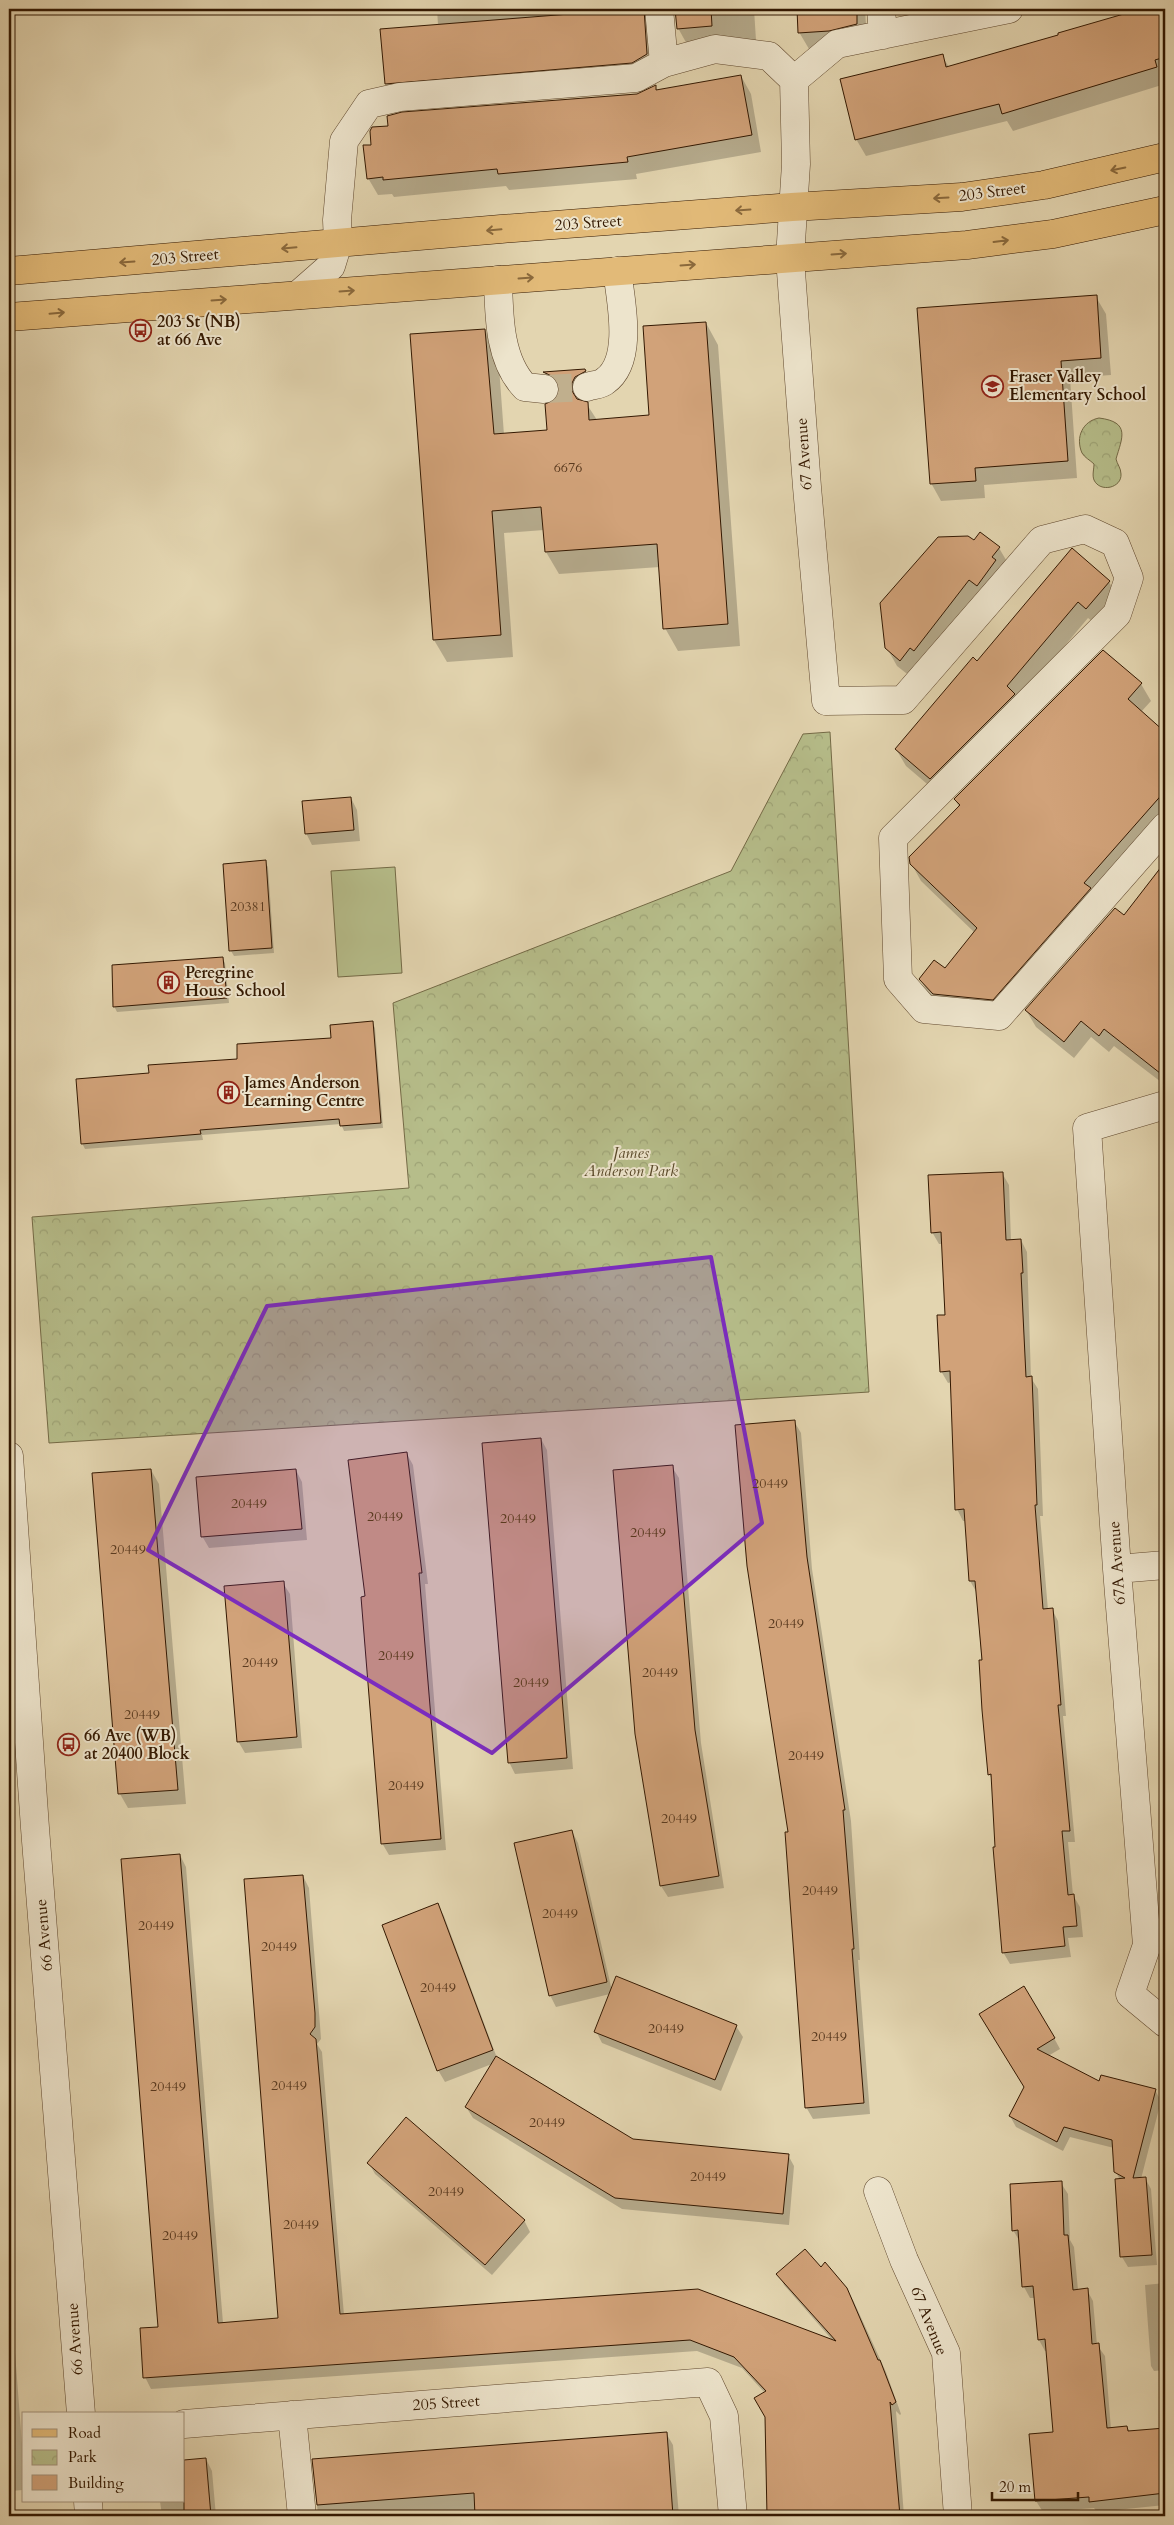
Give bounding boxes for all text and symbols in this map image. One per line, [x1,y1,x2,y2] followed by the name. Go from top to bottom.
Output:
[1110,165,1126,174] one-way arrow
[957,177,1027,207] street label: 203 Street
[933,193,949,202] one-way arrow
[736,206,752,215] one-way arrow
[554,210,622,236] street label: 203 Street
[486,225,502,235] one-way arrow
[992,235,1008,245] one-way arrow
[150,243,220,271] street label: 203 Street
[281,243,297,253] one-way arrow
[830,249,846,259] one-way arrow
[120,257,136,267] one-way arrow
[680,261,696,270] one-way arrow
[518,273,534,283] one-way arrow
[338,287,354,296] one-way arrow
[211,296,227,305] one-way arrow
[49,308,65,318] one-way arrow
[157,311,241,351] place label: 203 St (NB) at 66 Ave
[129,319,153,343] bus stop icon: 203 St (NB) at 66 Ave
[1009,366,1147,406] place label: Fraser Valley Elementary School
[981,374,1005,398] school or university icon: Fraser Valley Elementary School
[790,417,818,491] street label: 67 Avenue
[554,458,582,477] house number: 6676
[230,897,266,916] house number: 20381
[185,962,286,1002] place label: Peregrine House School
[157,970,181,994] building icon: Peregrine House School
[242,1072,365,1112] place label: James Anderson Learning Centre
[216,1080,240,1104] building icon: James Anderson Learning Centre
[583,1142,678,1182] park label: James Anderson Park
[752,1474,788,1493] house number: 20449
[231,1494,267,1513] house number: 20449
[367,1507,403,1526] house number: 20449
[500,1509,536,1528] house number: 20449
[1103,1520,1131,1606] street label: 67A Avenue
[630,1523,666,1542] house number: 20449
[110,1540,146,1559] house number: 20449
[768,1614,804,1633] house number: 20449
[378,1646,414,1665] house number: 20449
[242,1653,278,1672] house number: 20449
[642,1663,678,1682] house number: 20449
[513,1673,549,1692] house number: 20449
[124,1705,160,1724] house number: 20449
[84,1725,190,1765] place label: 66 Ave (WB) at 20400 Block
[56,1733,80,1757] bus stop icon: 66 Ave (WB) at 20400 Block
[788,1746,824,1765] house number: 20449
[388,1776,424,1795] house number: 20449
[661,1809,697,1828] house number: 20449
[802,1881,838,1900] house number: 20449
[30,1898,58,1972] street label: 66 Avenue
[542,1904,578,1923] house number: 20449
[138,1916,174,1935] house number: 20449
[261,1937,297,1956] house number: 20449
[420,1978,456,1997] house number: 20449
[648,2019,684,2038] house number: 20449
[811,2027,847,2046] house number: 20449
[271,2076,307,2095] house number: 20449
[150,2077,186,2096] house number: 20449
[529,2113,565,2132] house number: 20449
[690,2167,726,2186] house number: 20449
[428,2182,464,2201] house number: 20449
[283,2215,319,2234] house number: 20449
[162,2226,198,2245] house number: 20449
[905,2283,953,2359] street label: 67 Avenue
[61,2302,89,2376] street label: 66 Avenue
[412,2390,480,2416] street label: 205 Street
[22,2412,185,2502] legend
[68,2423,101,2443] text: Road
[68,2447,97,2467] text: Park
[992,2470,1078,2502] scale bar
[68,2473,124,2493] text: Building
[999,2477,1031,2497] text: 20 m

